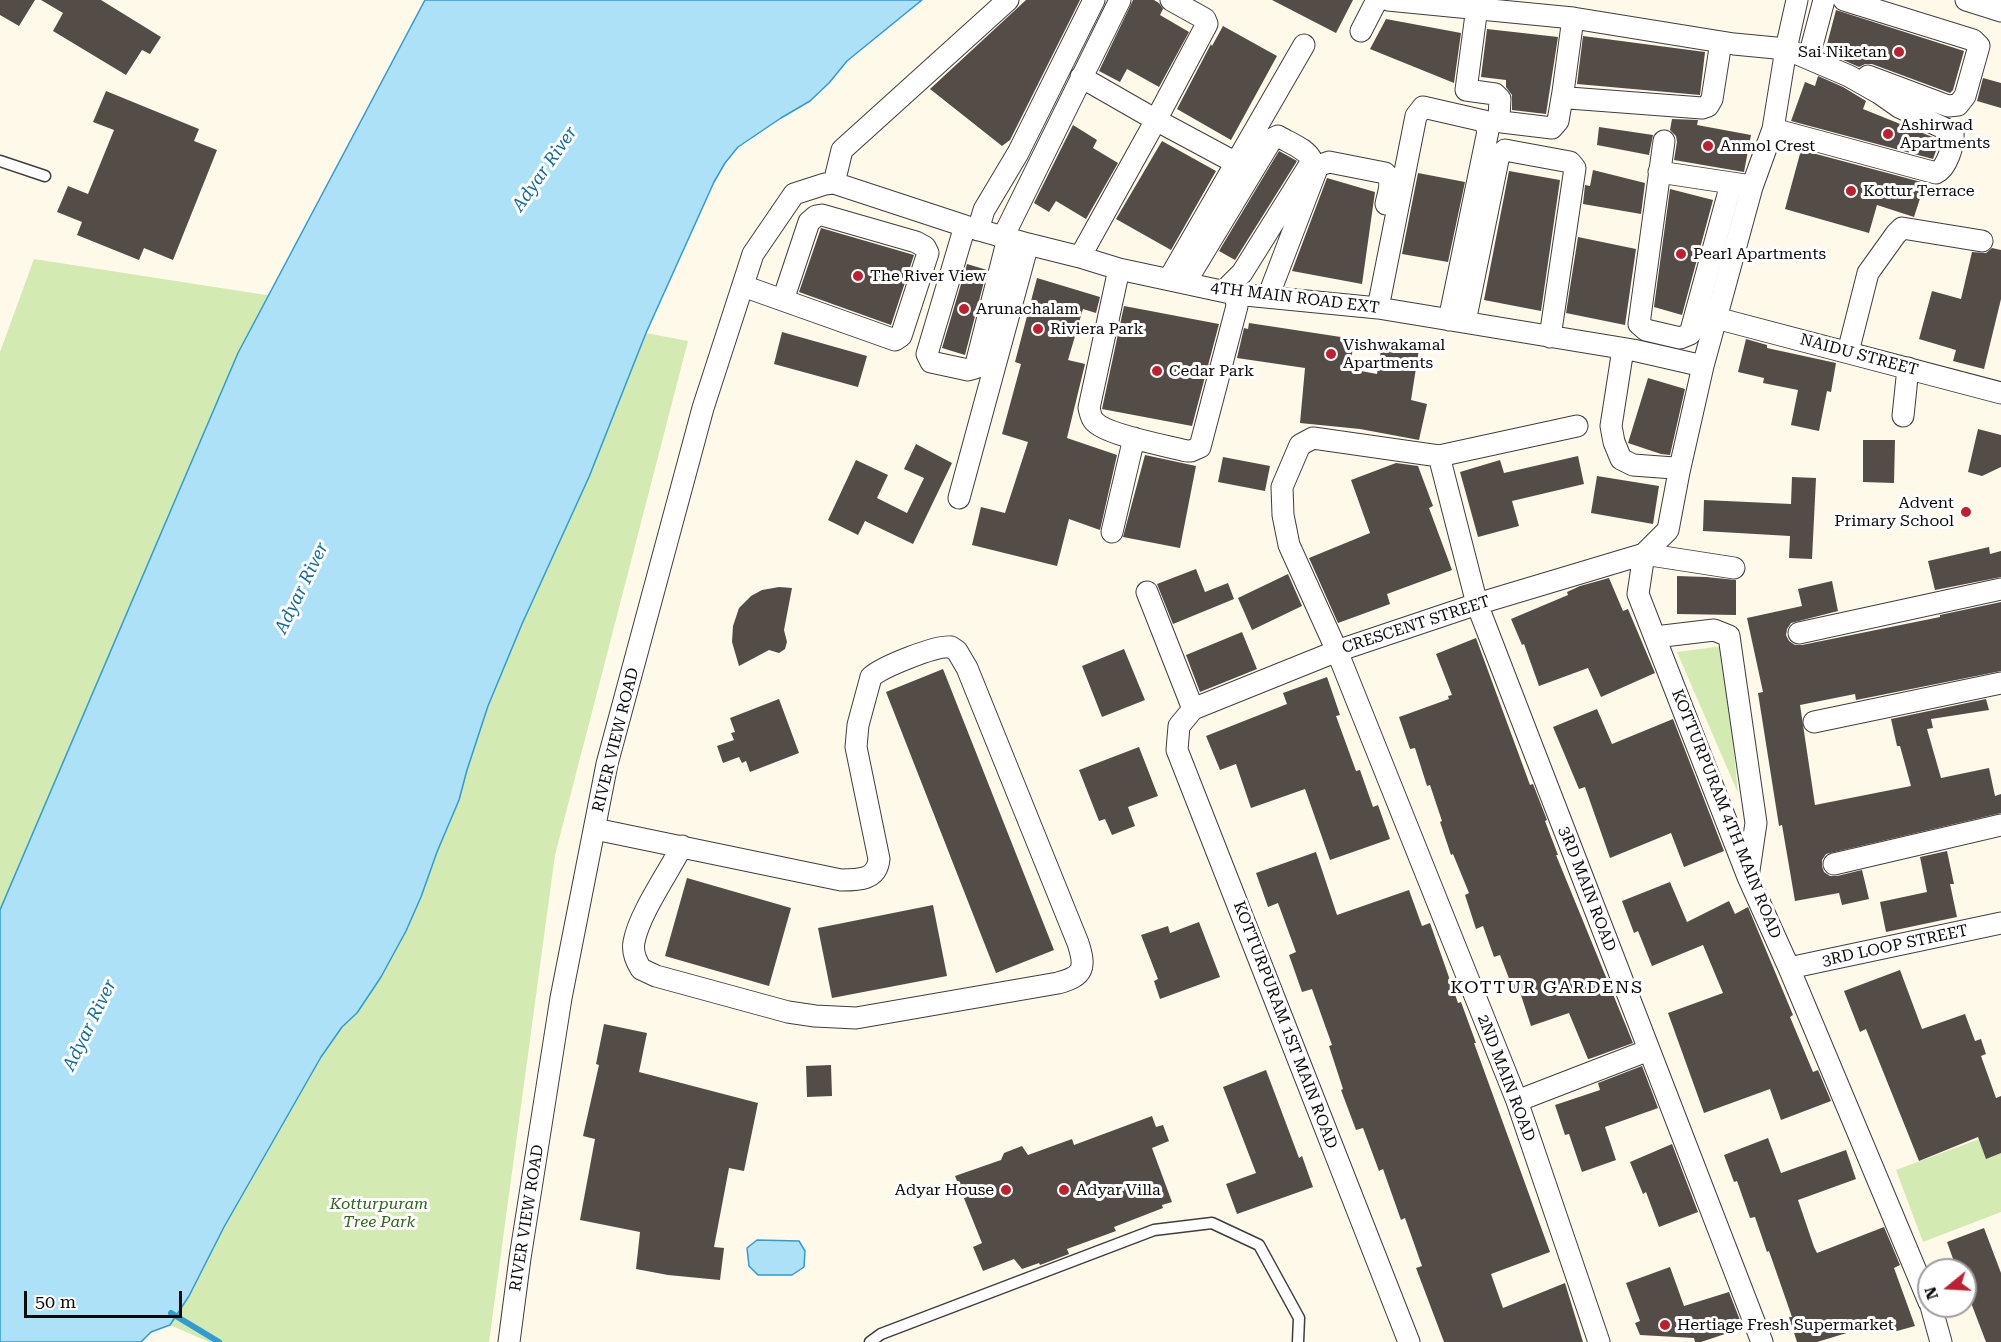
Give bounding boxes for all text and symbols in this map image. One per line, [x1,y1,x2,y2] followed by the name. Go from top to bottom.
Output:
[1798,42,1887,62] place label: Sai Niketan
[1892,45,1906,59] marker: Sai Niketan
[1900,115,1990,153] place label: Ashirwad Apartments
[508,122,582,216] water label: Adyar River
[1881,127,1895,141] marker: Ashirwad Apartments
[1720,136,1815,156] place label: Anmol Crest
[1701,139,1715,153] marker: Anmol Crest
[1863,181,1975,201] place label: Kottur Terrace
[1844,184,1858,198] marker: Kottur Terrace
[1693,244,1826,264] place label: Pearl Apartments
[1674,247,1688,261] marker: Pearl Apartments
[870,266,987,286] place label: The River View
[851,269,865,283] marker: The River View
[1209,278,1381,318] street label: 4TH MAIN ROAD EXT
[976,299,1079,319] place label: Arunachalam
[957,302,971,316] marker: Arunachalam
[1050,319,1144,339] place label: Riviera Park
[1031,322,1045,336] marker: Riviera Park
[1798,330,1920,380] street label: NAIDU STREET
[1343,335,1445,373] place label: Vishwakamal Apartments
[1324,347,1338,361] marker: Vishwakamal Apartments
[1169,361,1254,381] place label: Cedar Park
[1150,364,1164,378] marker: Cedar Park
[1834,493,1954,531] place label: Advent Primary School
[1959,505,1973,519] marker: Advent Primary School
[271,539,333,637] water label: Adyar River
[1340,592,1492,658] street label: CRESCENT STREET
[589,666,643,814] street label: RIVER VIEW ROAD
[1667,687,1785,941] street label: KOTTURPURAM 4TH MAIN ROAD
[1554,824,1620,954] street label: 3RD MAIN ROAD
[1229,899,1341,1151] street label: KOTTURPURAM 1ST MAIN ROAD
[1820,921,1970,971] street label: 3RD LOOP STREET
[59,976,121,1074] water label: Adyar River
[1450,977,1644,999] district label: KOTTUR GARDENS
[1473,1012,1539,1144] street label: 2ND MAIN ROAD
[506,1143,548,1293] street label: RIVER VIEW ROAD
[895,1180,994,1200] place label: Adyar House
[1076,1180,1161,1200] place label: Adyar Villa
[999,1183,1013,1197] marker: Adyar House
[1057,1183,1071,1197] marker: Adyar Villa
[330,1194,428,1232] park label: Kotturpuram Tree Park
[1917,1258,1977,1318] north arrow
[27,1279,184,1317] scale bar
[1920,1284,1942,1302] text: N
[35,1291,76,1312] text: 50 m
[1677,1315,1894,1335] place label: Hertiage Fresh Supermarket
[1658,1318,1672,1332] marker: Hertiage Fresh Supermarket

